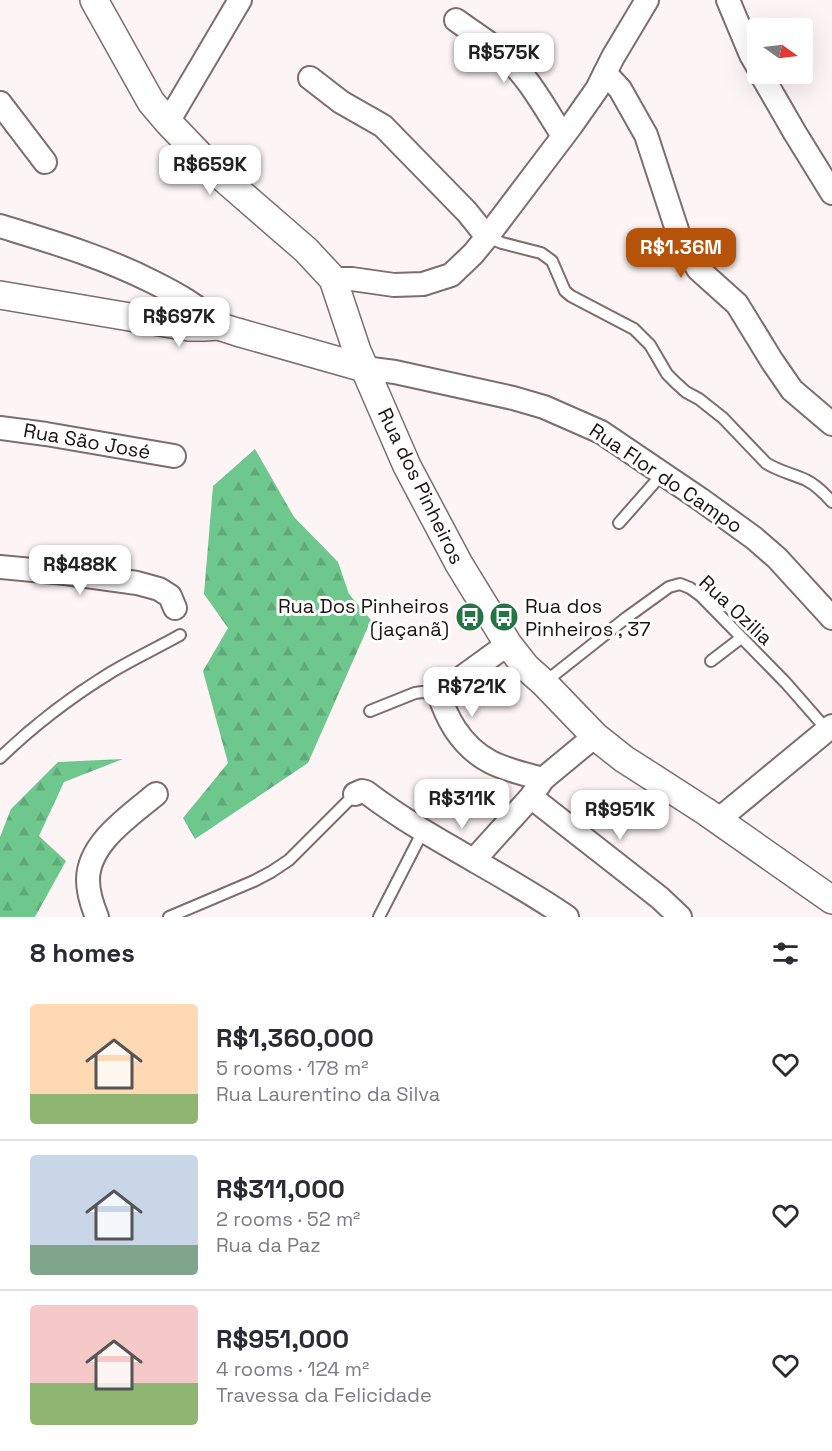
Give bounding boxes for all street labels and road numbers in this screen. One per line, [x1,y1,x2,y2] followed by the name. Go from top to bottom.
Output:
[372,404,470,568] street label: Rua dos Pinheiros
[21,417,153,465] street label: Rua São José
[584,417,748,539] street label: Rua Flor do Campo
[694,569,778,651] street label: Rua Ozilia

